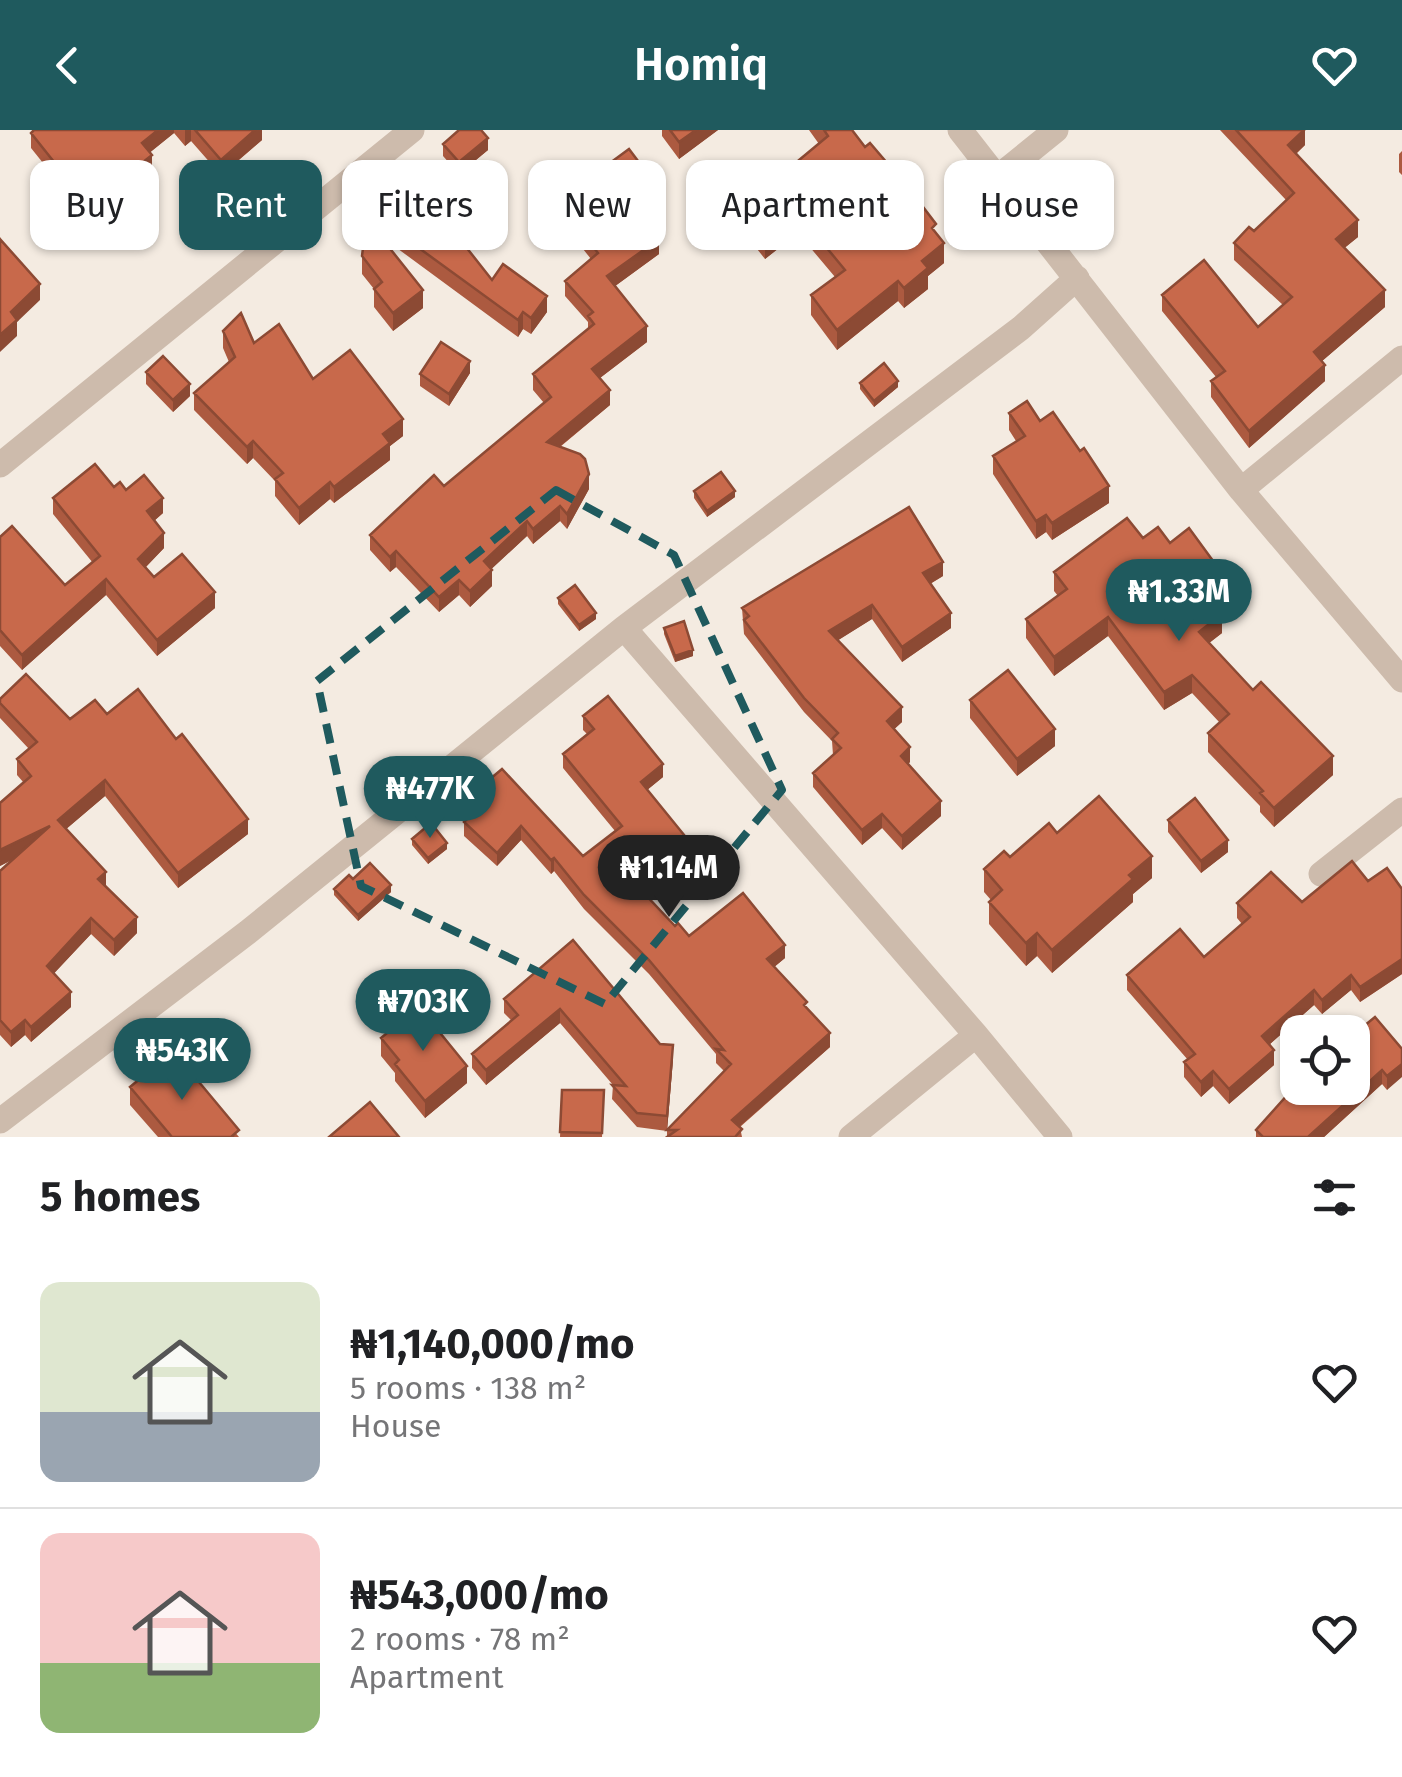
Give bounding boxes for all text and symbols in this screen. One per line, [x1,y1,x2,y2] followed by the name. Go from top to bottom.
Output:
[40,38,95,93] icon: back
[634,38,768,92] text: Homiq
[1307,38,1362,93] icon: heart
[30,160,159,250] chip: Buy
[179,160,322,250] chip: Rent
[342,160,508,250] chip: Filters
[528,160,666,250] chip: New
[686,160,924,250] chip: Apartment
[944,160,1114,250] chip: House
[1098,559,1260,644] pin: ₦1.33M
[1128,572,1230,610] text: ₦1.33M
[360,756,500,841] pin: ₦477K
[386,769,474,807] text: ₦477K
[588,835,750,920] pin: ₦1.14M
[620,848,718,886] text: ₦1.14M
[353,969,493,1054] pin: ₦703K
[378,982,468,1020] text: ₦703K
[1280,1015,1370,1105] map controls
[1280,1015,1370,1105] button: locate
[112,1018,252,1103] pin: ₦543K
[136,1031,228,1069] text: ₦543K
[1307,1170,1362,1225] icon: filters
[40,1172,200,1222] text: 5 homes
[350,1319,635,1369] text: ₦1,140,000/mo
[120,1322,240,1442] icon: home
[1307,1355,1362,1410] icon: heart
[350,1369,586,1407] text: 5 rooms · 138 m²
[350,1407,441,1445] text: House
[350,1570,609,1620] text: ₦543,000/mo
[120,1573,240,1693] icon: home
[1307,1606,1362,1661] icon: heart
[350,1620,570,1658] text: 2 rooms · 78 m²
[350,1658,504,1696] text: Apartment

